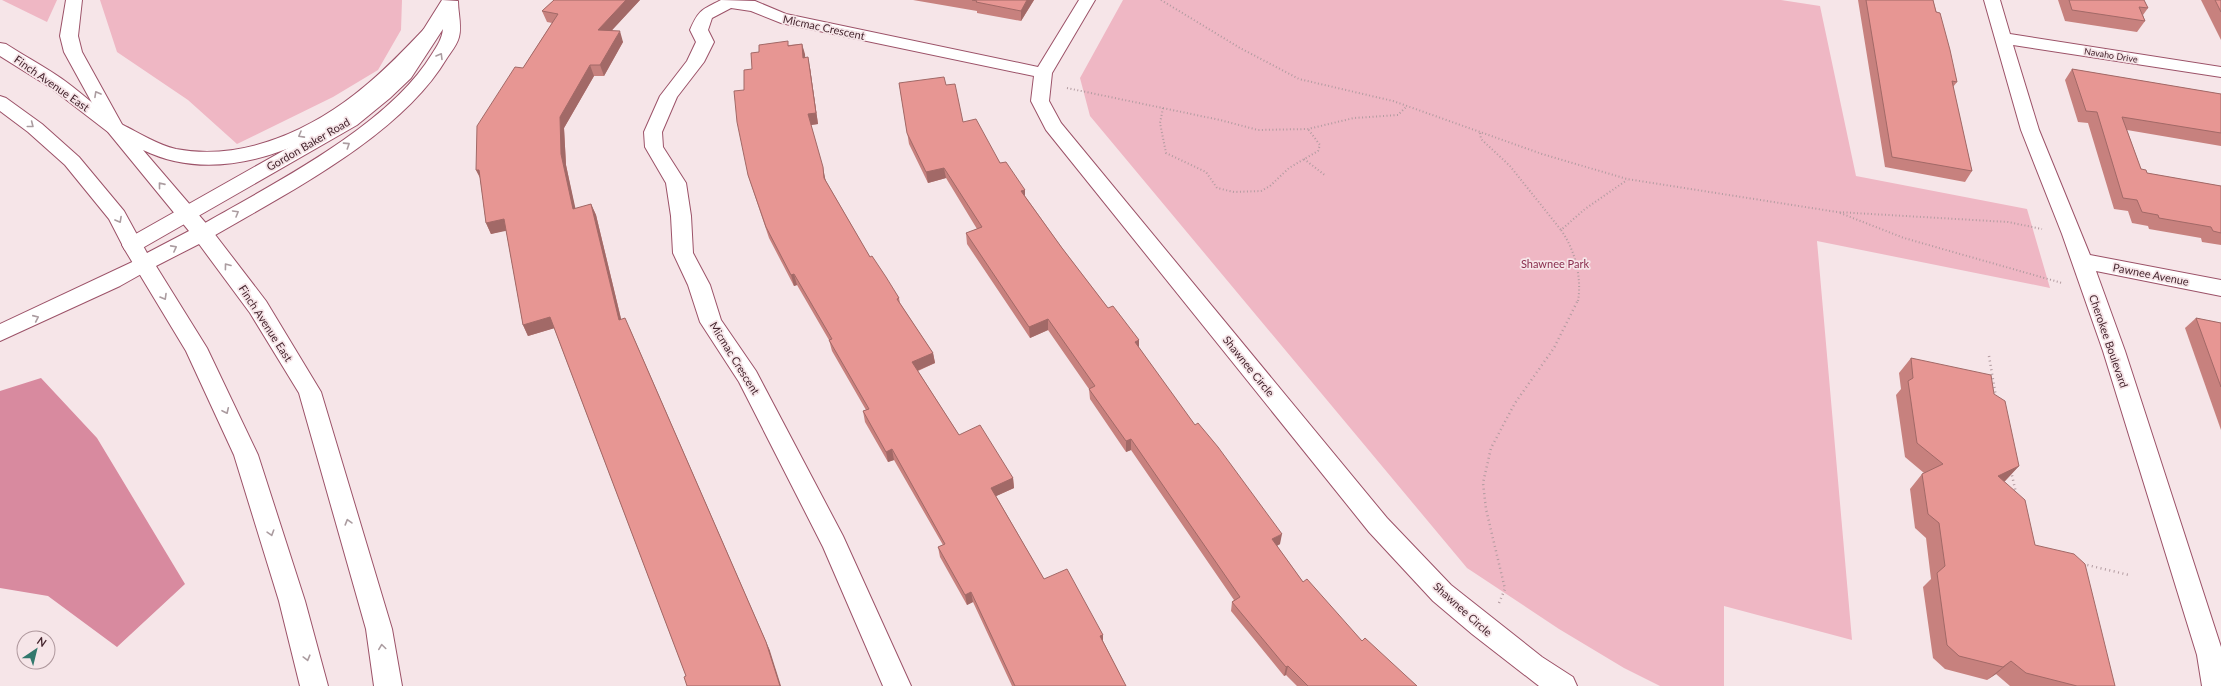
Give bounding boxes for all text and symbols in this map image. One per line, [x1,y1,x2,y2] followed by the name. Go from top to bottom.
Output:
[782,12,866,42] street label: Micmac Crescent
[2083,45,2139,65] street label: Navaho Drive
[12,52,92,114] street label: Finch Avenue East
[436,53,443,60] one-way arrow
[94,91,101,98] one-way arrow
[264,115,352,173] street label: Gordon Baker Road
[27,121,34,128] one-way arrow
[298,130,305,137] one-way arrow
[342,142,349,149] one-way arrow
[159,182,166,190] one-way arrow
[232,211,239,218] one-way arrow
[115,216,122,223] one-way arrow
[170,245,177,253] one-way arrow
[1521,257,1589,270] park label: Shawnee Park
[2112,260,2190,288] street label: Pawnee Avenue
[225,263,232,270] one-way arrow
[236,282,296,364] street label: Finch Avenue East
[160,293,167,300] one-way arrow
[2087,293,2131,389] street label: Cherokee Boulevard
[32,314,39,322] one-way arrow
[707,319,763,397] street label: Micmac Crescent
[1221,333,1277,399] street label: Shawnee Circle
[221,407,229,415] one-way arrow
[344,519,353,526] one-way arrow
[266,529,275,536] one-way arrow
[1431,579,1495,639] street label: Shawnee Circle
[16,630,56,670] north arrow
[35,634,49,649] text: N
[378,644,387,651] one-way arrow
[302,654,311,661] one-way arrow

